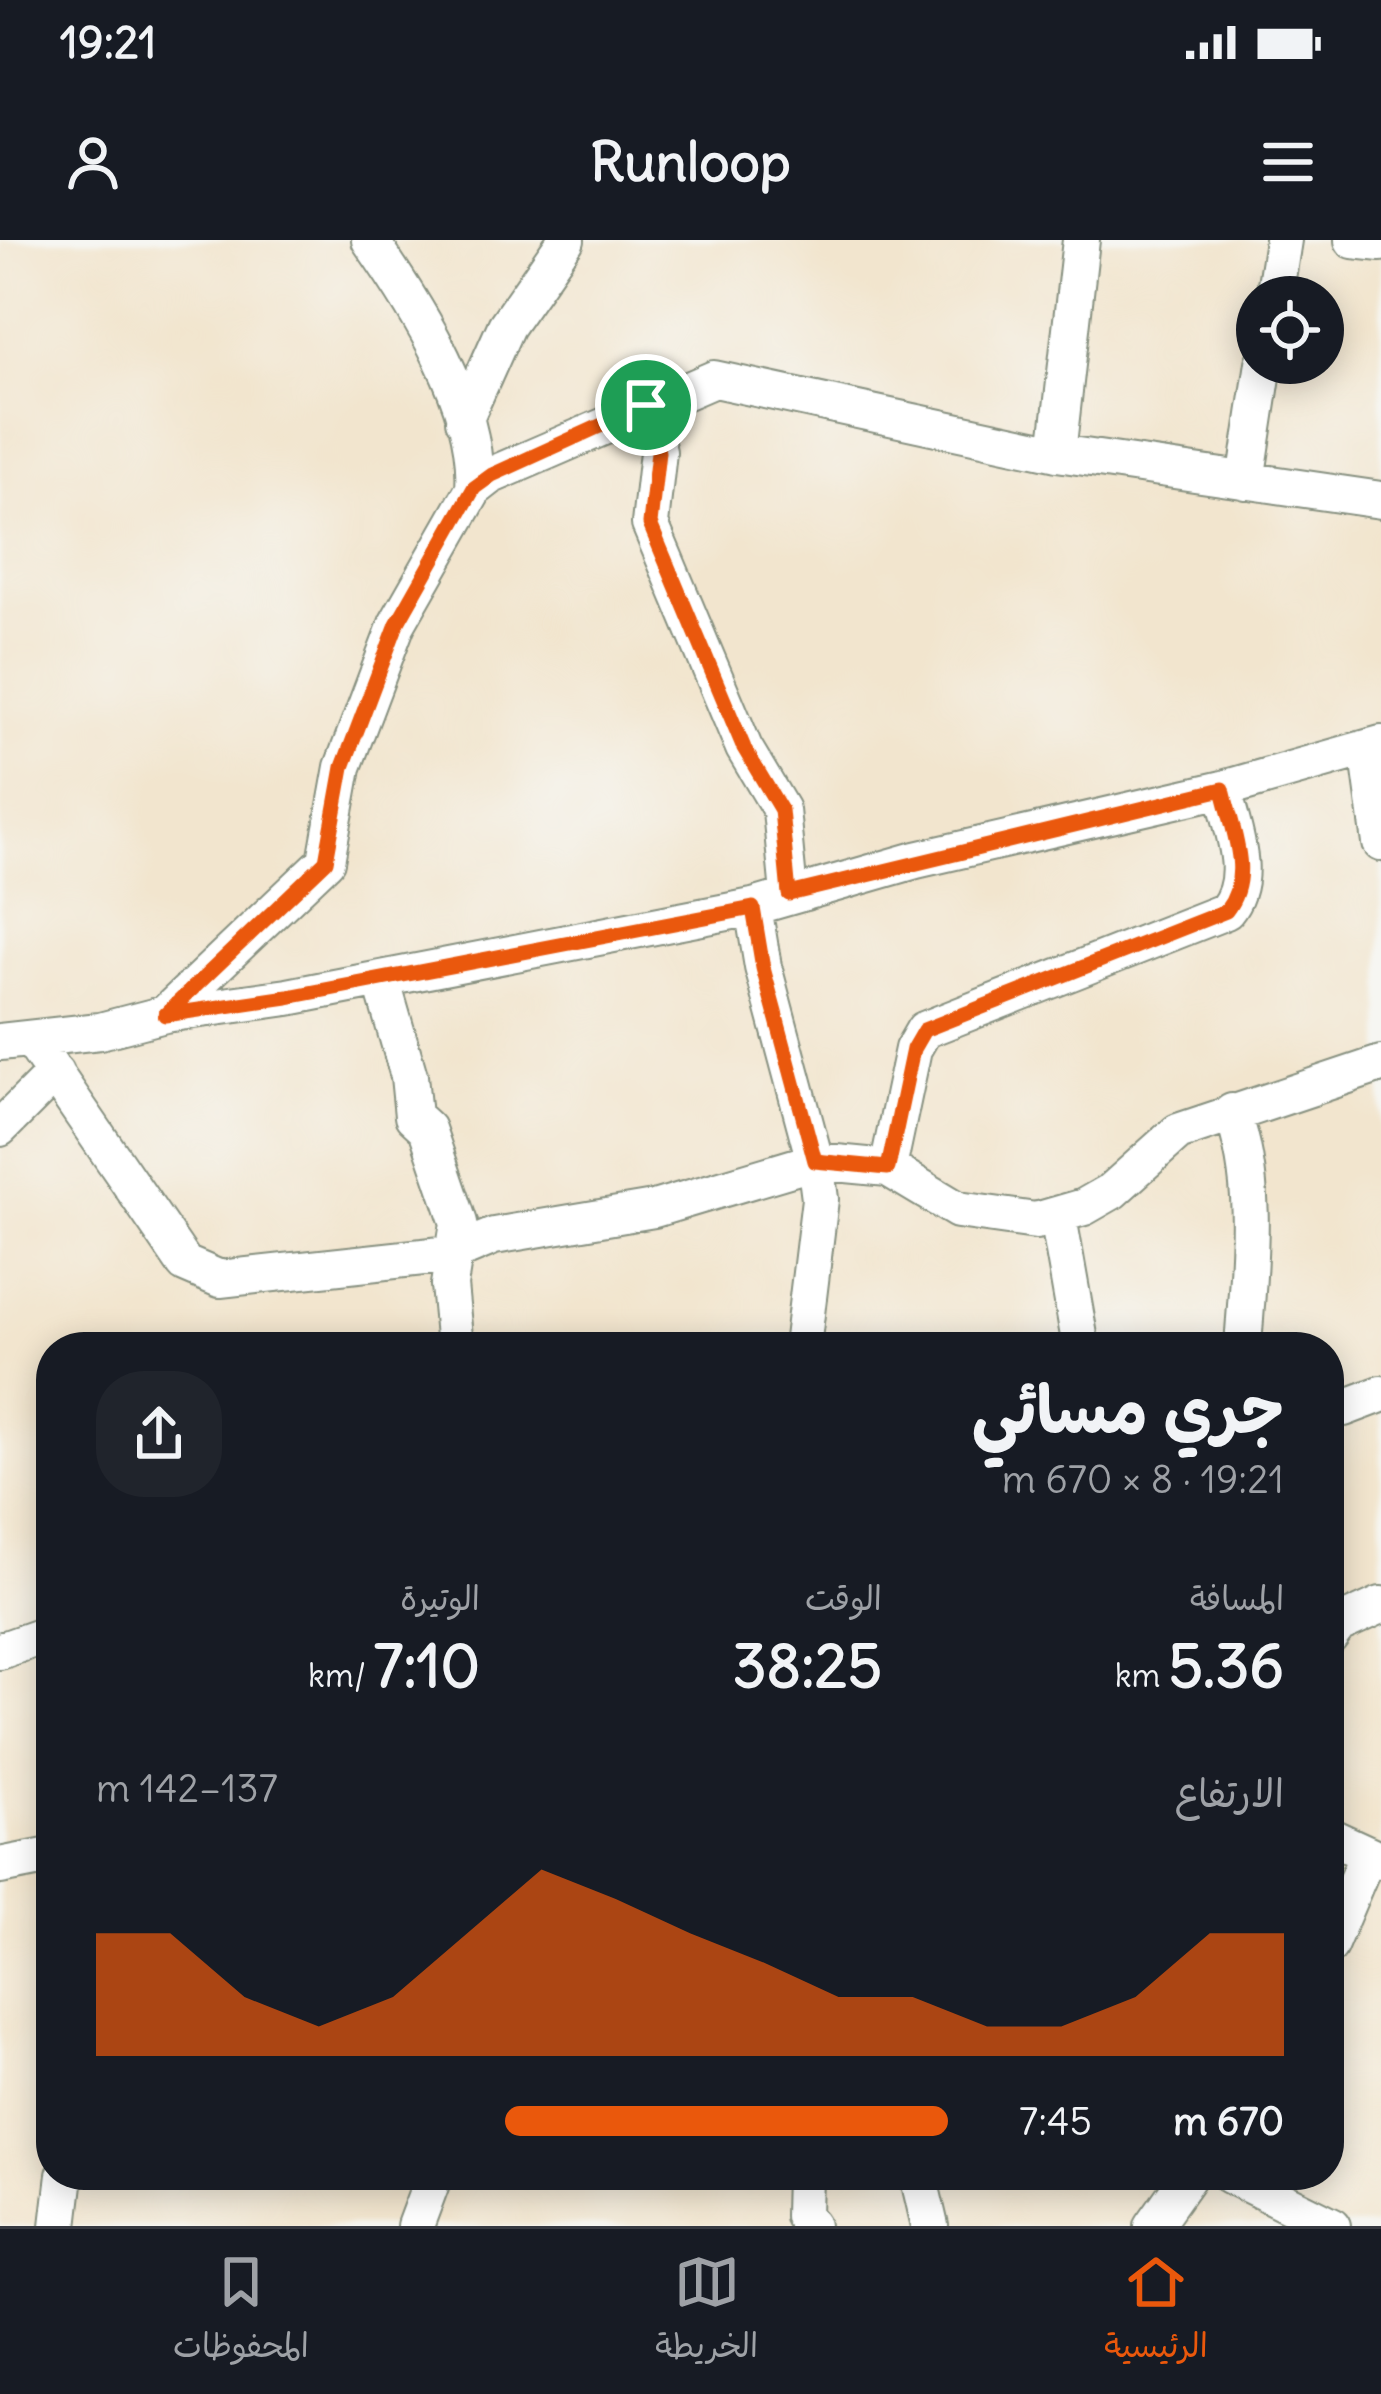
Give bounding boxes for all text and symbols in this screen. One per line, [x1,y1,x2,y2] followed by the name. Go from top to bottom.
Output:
[60,14,156,70] text: 19:21
[590,128,791,196] text: Runloop
[60,129,126,195] icon: person
[1255,129,1321,195] icon: menu
[1236,276,1344,384] map controls
[1236,276,1344,384] button: locate
[595,354,697,456] pin
[613,372,679,438] icon: arrive
[972,1368,1284,1451] text: جري مسائي
[96,1371,222,1497] button: share
[1002,1455,1284,1504] text: 19:21 · 8 × 670 m
[400,1577,480,1619] text: الوتيرة
[805,1577,882,1619] text: الوقت
[1190,1577,1284,1619] text: المسافة
[374,1628,480,1703] text: 7:10
[732,1628,882,1703] text: 38:25
[1168,1628,1284,1703] text: 5.36
[308,1654,374,1696] text: /km
[1115,1654,1168,1696] text: km
[96,1764,278,1813] text: 137–142 m
[1175,1769,1284,1818] text: الارتفاع
[1019,2097,1092,2146] text: 7:45
[1173,2097,1284,2146] text: 670 m
[173,2249,309,2375] tab: المحفوظات
[655,2249,758,2375] tab: الخريطة
[1104,2249,1208,2375] tab: الرئيسية

